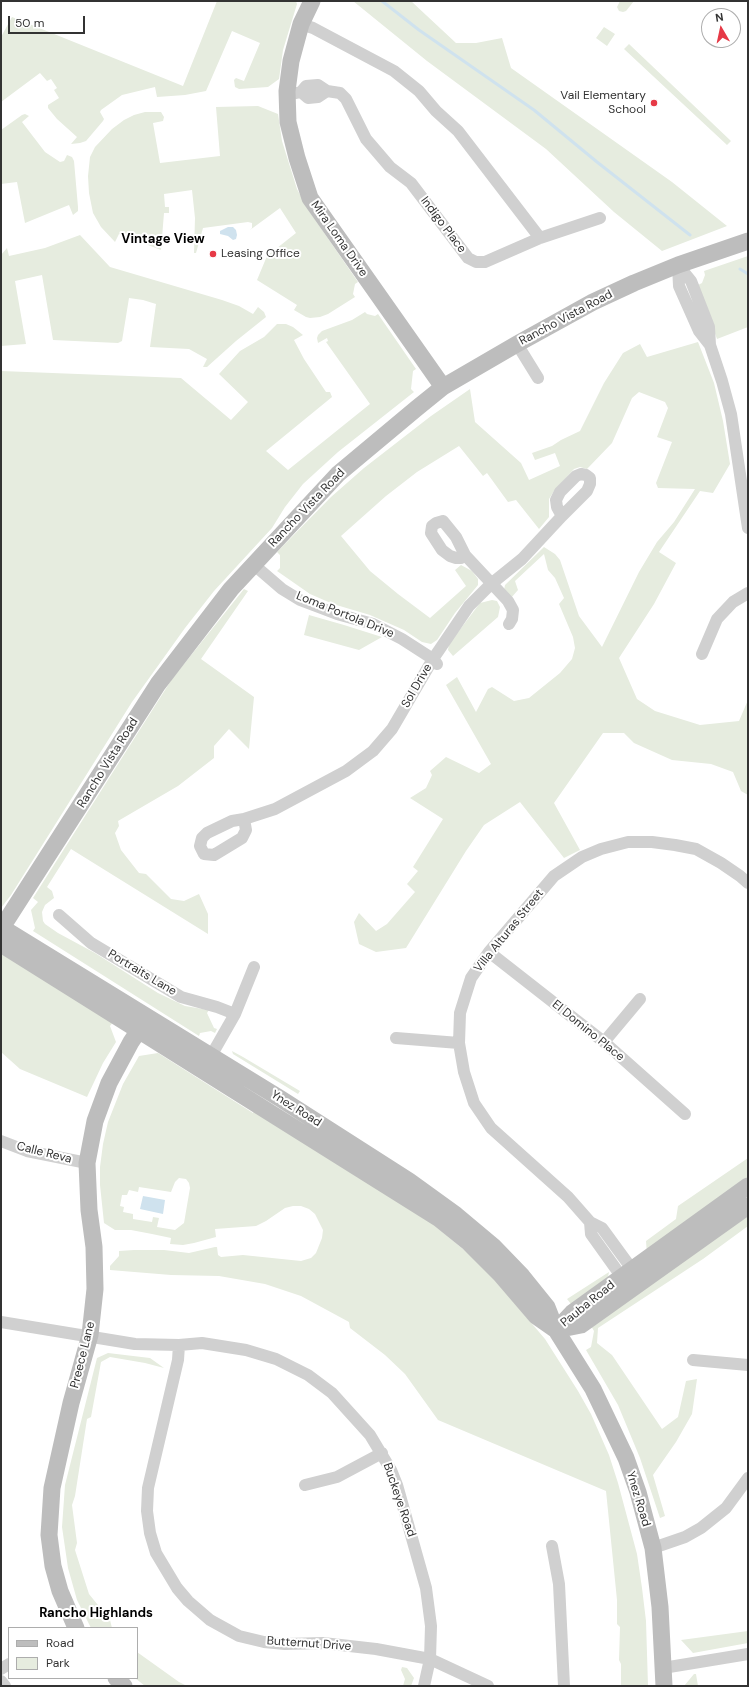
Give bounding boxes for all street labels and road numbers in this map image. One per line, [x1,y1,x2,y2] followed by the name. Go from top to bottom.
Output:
[417,194,469,256] street label: Indigo Place
[308,198,370,280] street label: Mira Loma Drive
[517,287,615,349] street label: Rancho Vista Road
[266,466,348,550] street label: Rancho Vista Road
[294,589,396,641] street label: Loma Portola Drive
[399,661,435,711] street label: Sol Drive
[74,715,142,811] street label: Rancho Vista Road
[471,887,547,975] street label: Villa Alturas Street
[105,947,179,999] street label: Portraits Lane
[549,998,627,1064] street label: El Domino Place
[268,1088,324,1130] street label: Ynez Road
[15,1139,73,1167] street label: Calle Reva
[558,1278,618,1330] street label: Pauba Road
[68,1320,98,1390] street label: Preece Lane
[380,1461,418,1539] street label: Buckeye Road
[623,1470,653,1528] street label: Ynez Road
[266,1634,352,1654] street label: Butternut Drive

